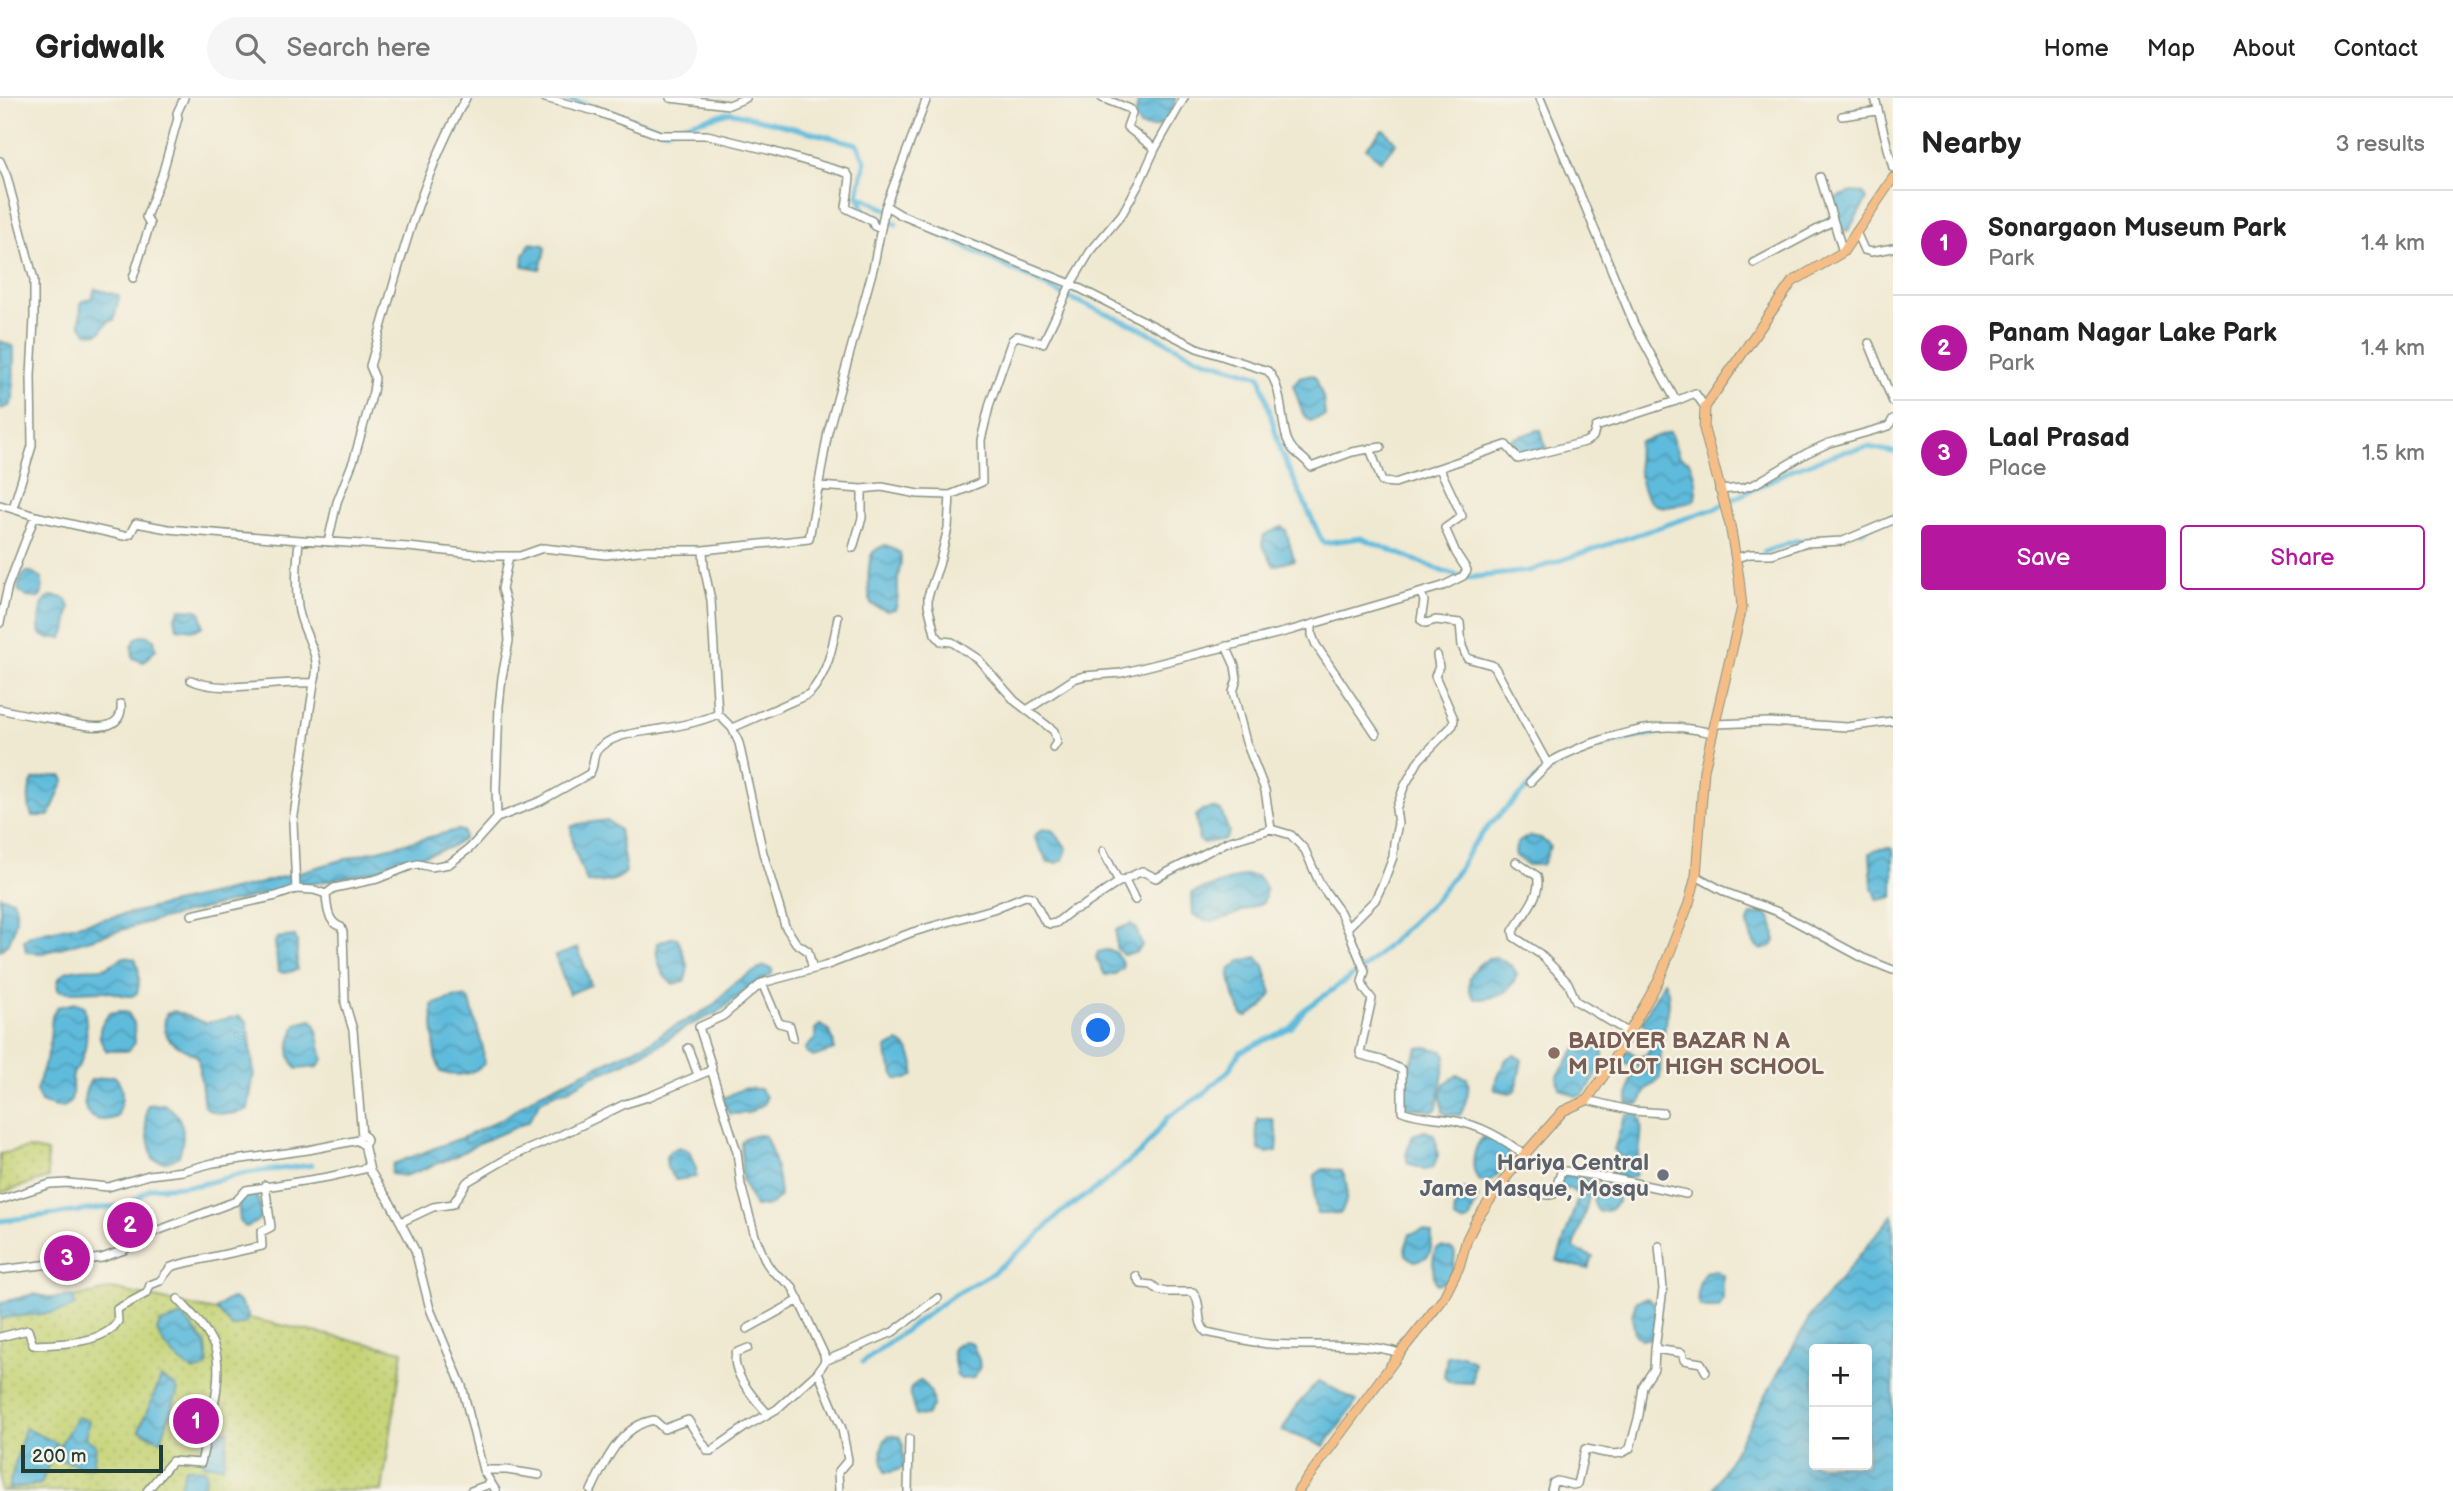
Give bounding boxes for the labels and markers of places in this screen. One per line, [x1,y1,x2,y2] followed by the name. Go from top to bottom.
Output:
[1568,1027,1825,1081] place label: BAIDYER BAZAR N A M PILOT HIGH SCHOOL
[1546,1045,1562,1061] marker: BAIDYER BAZAR N A M PILOT HIGH SCHOOL
[1420,1149,1649,1203] place label: Hariya Central Jame Masque, Mosqu
[1655,1167,1671,1183] marker: Hariya Central Jame Masque, Mosqu
[107,1199,153,1251] pin: 2
[44,1232,90,1284] pin: 3
[173,1395,219,1447] pin: 1

